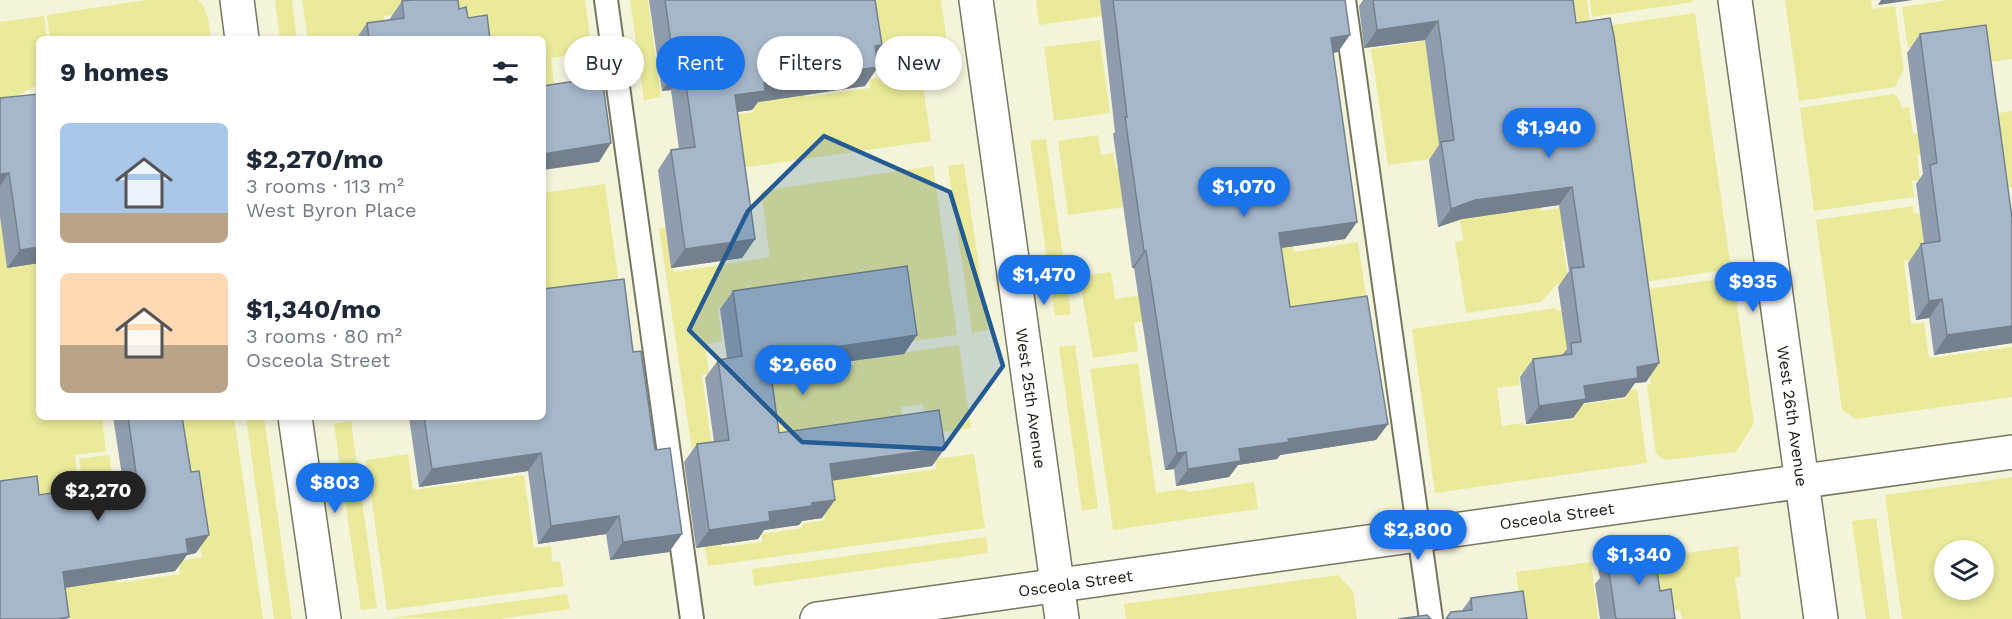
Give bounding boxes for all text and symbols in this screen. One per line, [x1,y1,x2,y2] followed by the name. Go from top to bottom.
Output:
[564,36,644,90] chip: Buy
[656,36,745,90] chip: Rent
[757,36,863,90] chip: Filters
[875,36,962,90] chip: New
[489,56,522,89] icon: filters
[60,57,169,87] text: 9 homes
[1500,108,1598,159] pin: $1,940
[1516,115,1582,139] text: $1,940
[246,144,383,174] text: $2,270/mo
[108,147,180,219] icon: home
[1195,167,1293,218] pin: $1,070
[246,174,404,198] text: 3 rooms · 113 m²
[1212,174,1276,198] text: $1,070
[246,198,417,222] text: West Byron Place
[995,255,1093,306] pin: $1,470
[1012,262,1076,286] text: $1,470
[1717,262,1789,313] pin: $935
[1729,269,1777,293] text: $935
[246,294,381,324] text: $1,340/mo
[108,297,180,369] icon: home
[246,324,402,348] text: 3 rooms · 80 m²
[1012,327,1050,470] street label: West 25th Avenue
[1774,344,1812,488] street label: West 26th Avenue
[754,345,852,396] pin: $2,660
[246,348,390,372] text: Osceola Street
[769,352,837,376] text: $2,660
[299,463,371,514] pin: $803
[310,470,360,494] text: $803
[49,471,147,522] pin: $2,270
[65,478,131,502] text: $2,270
[1498,498,1616,533] street label: Osceola Street
[1369,510,1467,561] pin: $2,800
[1384,517,1452,541] text: $2,800
[1590,535,1688,586] pin: $1,340
[1934,540,1994,600] map controls
[1934,540,1994,600] button: layers
[1607,542,1671,566] text: $1,340
[1017,565,1134,600] street label: Osceola Street

